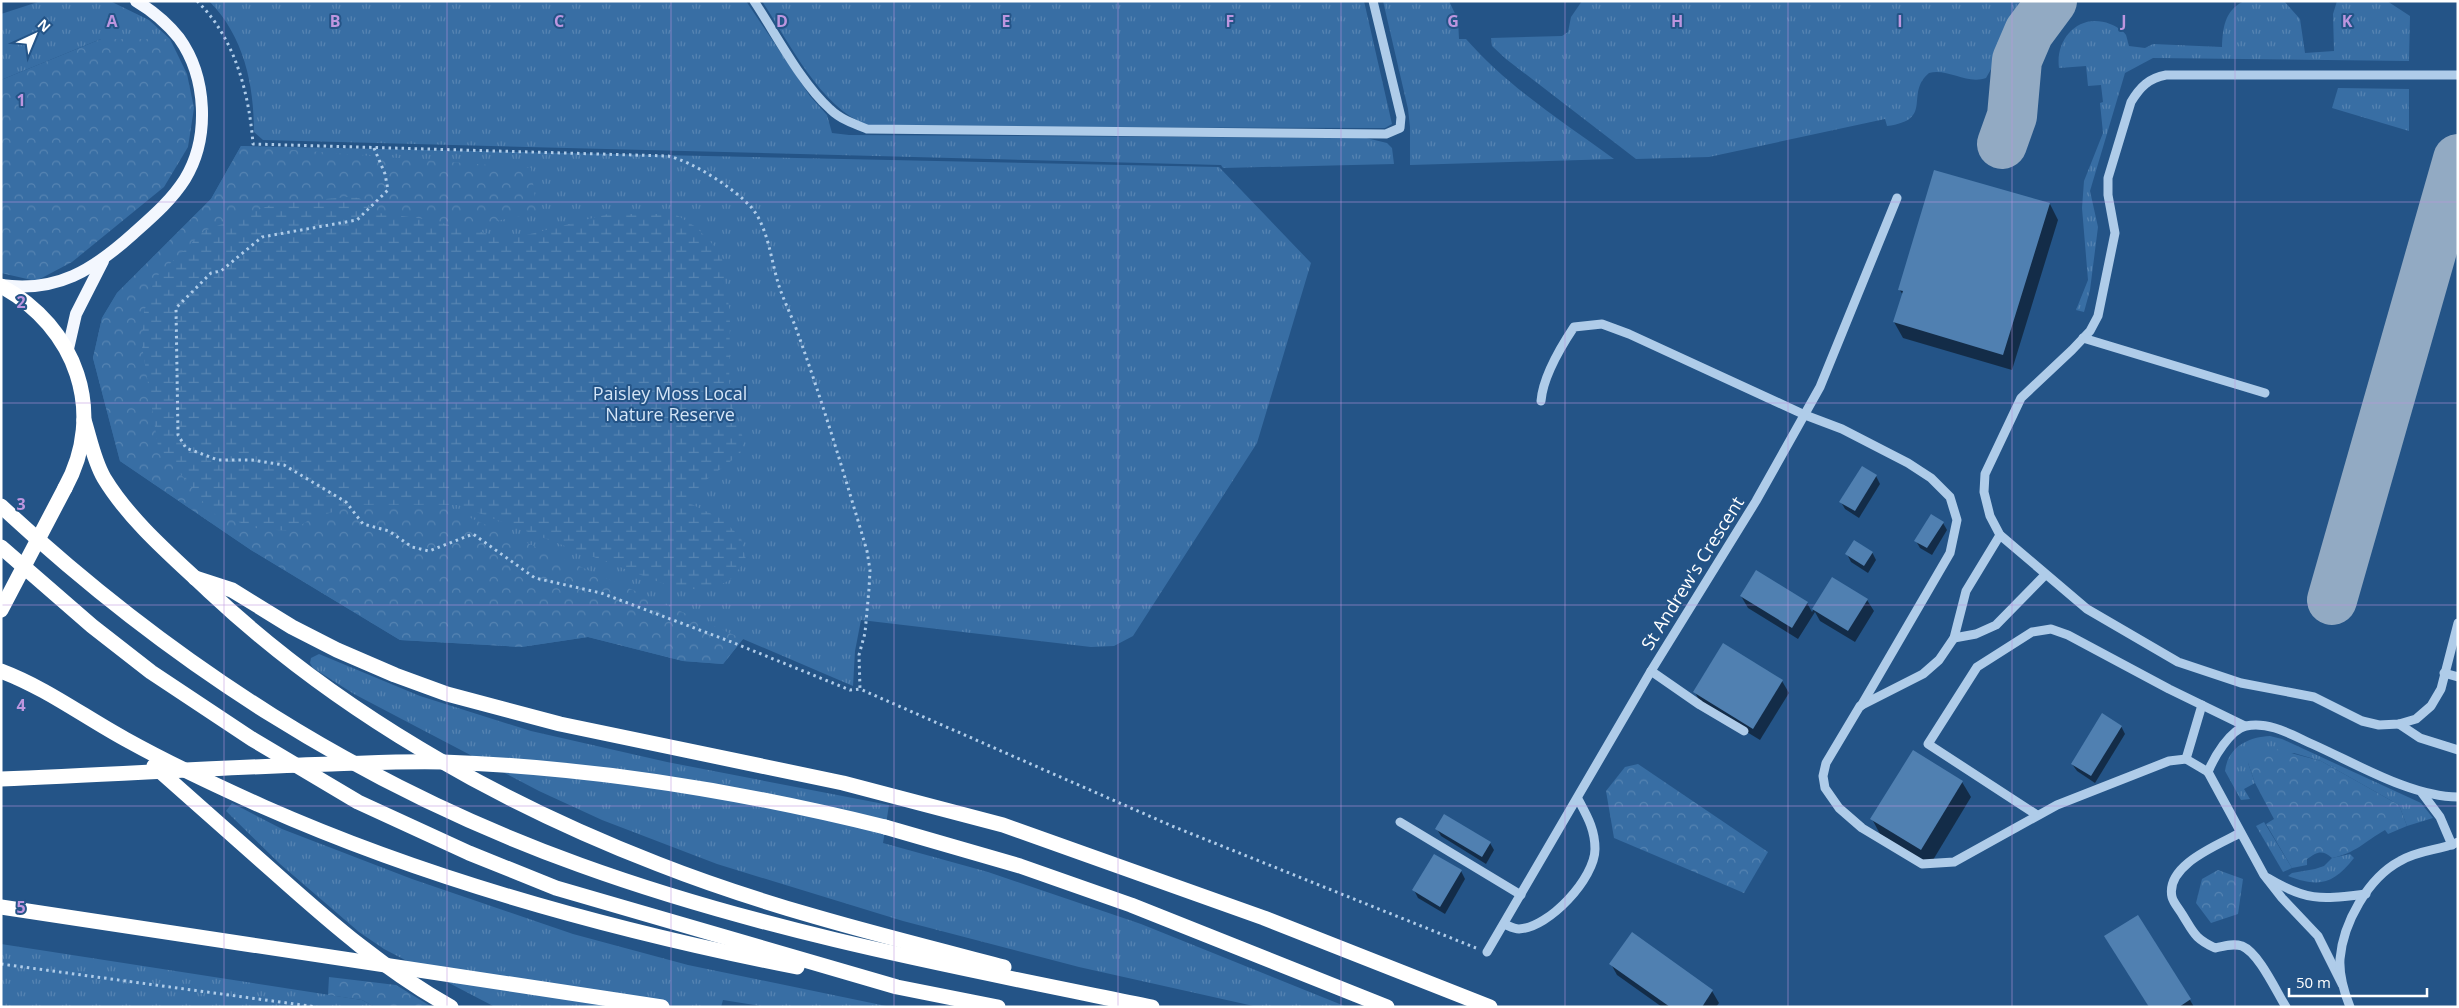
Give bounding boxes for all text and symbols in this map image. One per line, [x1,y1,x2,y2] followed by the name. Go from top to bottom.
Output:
[10,10,60,60] north arrow
[106,10,118,32] text: A
[330,10,340,32] text: B
[554,10,564,32] text: C
[776,10,788,32] text: D
[1002,10,1011,32] text: E
[1226,10,1234,32] text: F
[1447,10,1459,32] text: G
[1671,10,1683,32] text: H
[1897,10,1903,32] text: I
[2119,10,2127,32] text: J
[2342,10,2353,32] text: K
[34,14,55,36] text: N
[16,89,26,111] text: 1
[16,291,26,313] text: 2
[593,381,747,426] park label: Paisley Moss Local Nature Reserve
[1635,492,1749,654] street label: St Andrew's Crescent
[16,493,26,515] text: 3
[16,694,26,716] text: 4
[16,896,26,918] text: 5
[2289,966,2426,998] scale bar
[2296,972,2331,992] text: 50 m

